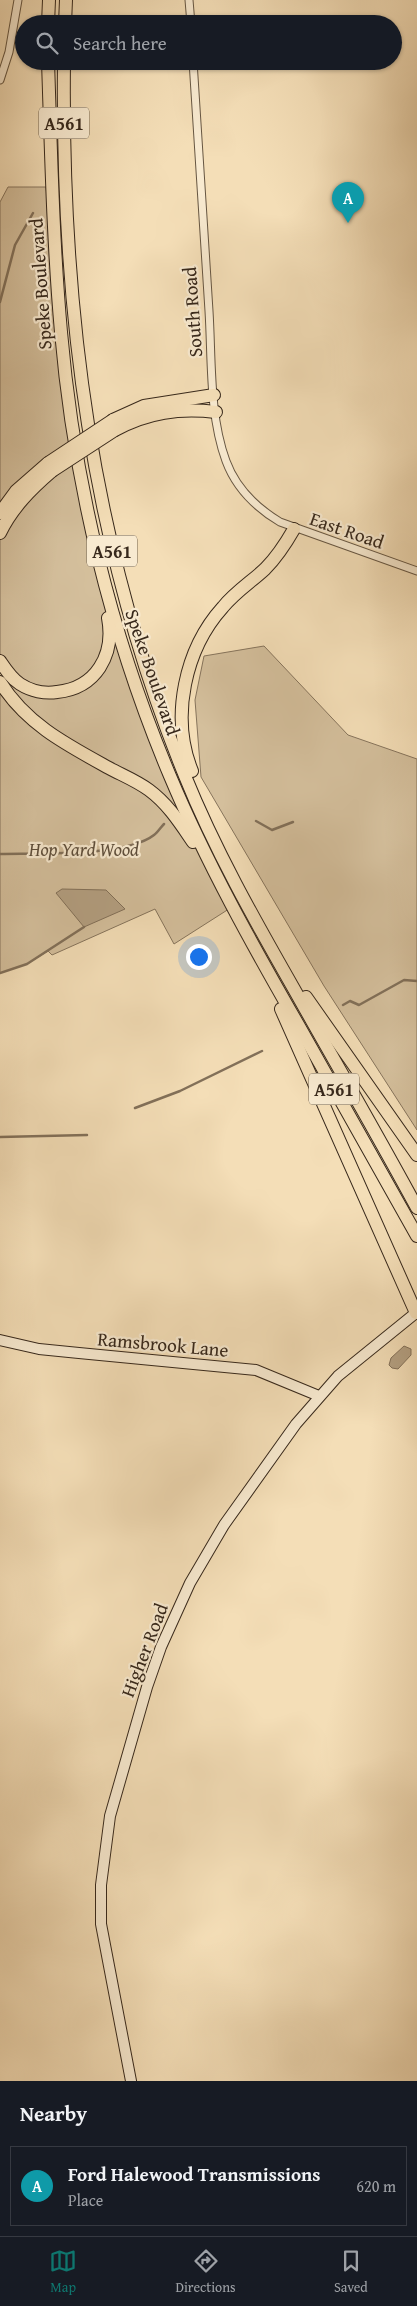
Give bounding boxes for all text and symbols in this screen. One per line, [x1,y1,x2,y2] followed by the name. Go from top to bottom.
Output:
[15,15,402,70] search box
[33,29,61,57] icon: search
[73,29,167,57] text: Search here
[39,108,89,138] road number: A561
[332,182,364,223] pin: A
[21,216,59,351] street label: Speke Boulevard
[175,265,209,358] street label: South Road
[306,504,389,556] street label: East Road
[87,536,137,566] road number: A561
[118,605,188,740] street label: Speke Boulevard
[28,835,139,863] park label: Hop Yard Wood
[186,944,212,970] your location
[309,1074,359,1104] road number: A561
[96,1324,230,1364] street label: Ramsbrook Lane
[113,1598,175,1701] street label: Higher Road
[20,2098,87,2129] text: Nearby
[68,2160,320,2188] text: Ford Halewood Transmissions
[32,2174,42,2198] text: A
[356,2174,396,2198] text: 620 m
[68,2188,103,2212] text: Place
[49,2247,77,2297] tab: Map
[175,2247,236,2297] tab: Directions
[334,2247,368,2297] tab: Saved

